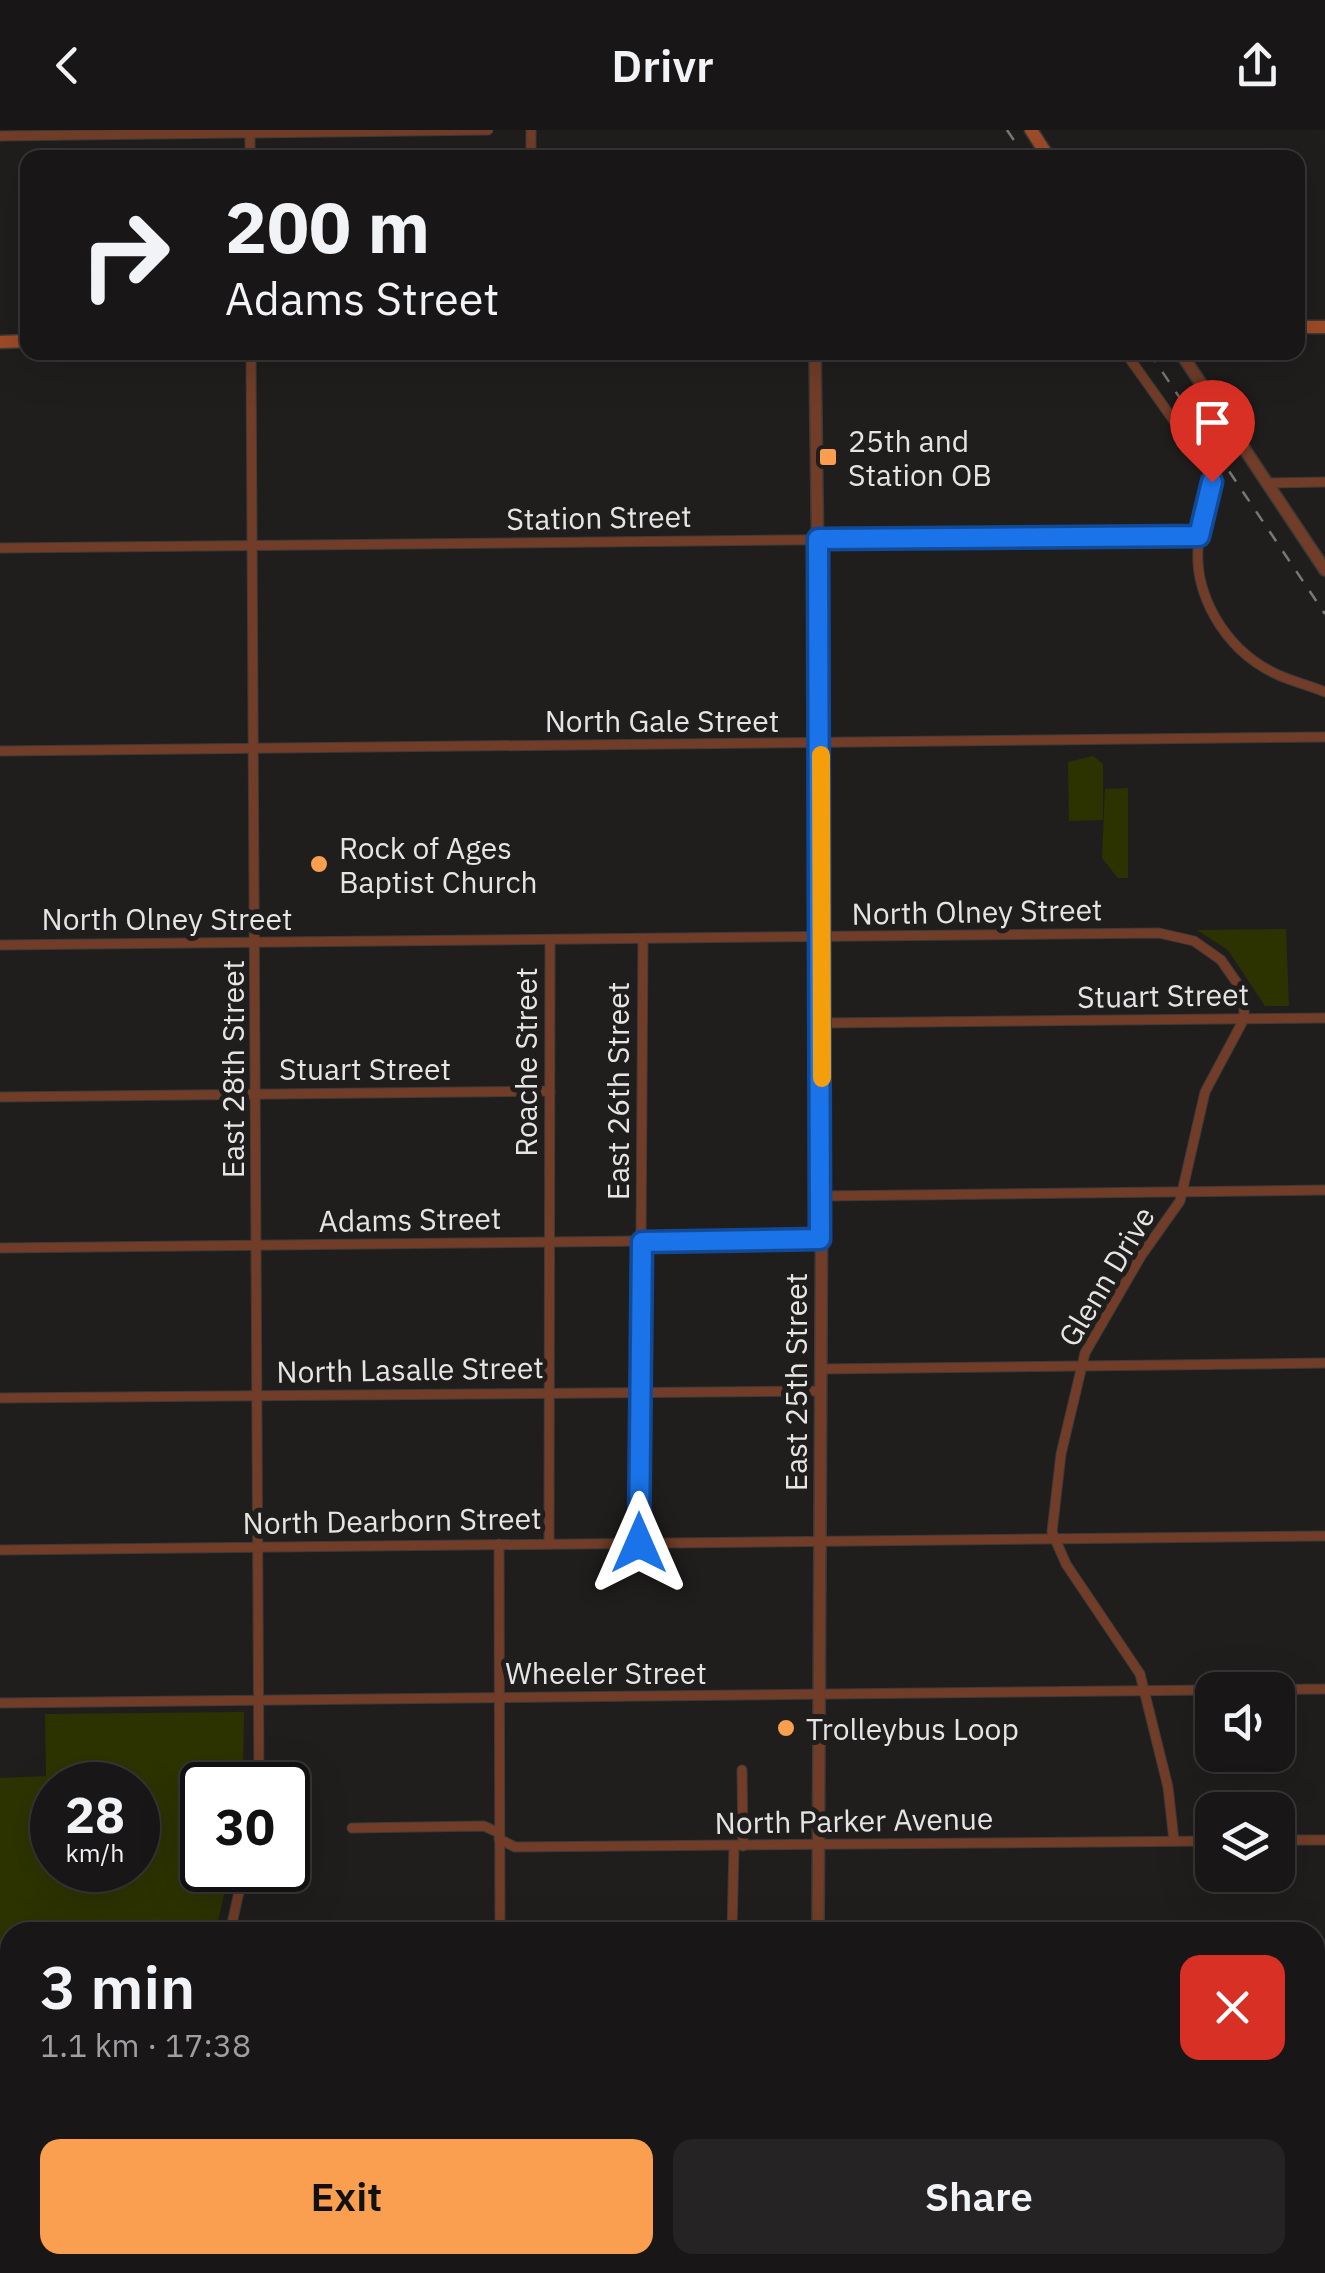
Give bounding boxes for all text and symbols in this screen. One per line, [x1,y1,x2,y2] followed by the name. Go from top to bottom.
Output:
[611,36,714,94] text: Drivr
[40,38,95,93] icon: back
[1230,38,1285,93] icon: share
[225,181,430,272] text: 200 m
[60,190,190,320] icon: right
[225,269,499,327] text: Adams Street
[1170,380,1255,483] pin
[1185,395,1240,450] icon: arrive
[848,421,992,494] place label: 25th and Station OB
[817,446,839,468] marker: 25th and Station OB
[506,496,692,538] street label: Station Street
[545,701,779,740] street label: North Gale Street
[339,828,538,901] place label: Rock of Ages Baptist Church
[308,853,330,875] marker: Rock of Ages Baptist Church
[851,889,1103,933] street label: North Olney Street
[42,899,292,938] street label: North Olney Street
[213,960,252,1178] street label: East 28th Street
[506,967,545,1157] street label: Roache Street
[1077,974,1249,1016] street label: Stuart Street
[598,982,637,1200] street label: East 26th Street
[279,1049,451,1088] street label: Stuart Street
[318,1198,502,1240] street label: Adams Street
[1049,1199,1163,1353] street label: Glenn Drive
[776,1273,815,1491] street label: East 25th Street
[276,1347,544,1391] street label: North Lasalle Street
[587,1491,691,1595] position arrow
[242,1498,542,1542] street label: North Dearborn Street
[505,1653,707,1692] street label: Wheeler Street
[1195,1672,1295,1892] map controls
[1195,1672,1295,1772] button: sound
[806,1709,1019,1748] place label: Trolleybus Loop
[775,1717,797,1739] marker: Trolleybus Loop
[180,1762,310,1892] speed limit sign: 30
[65,1782,125,1847] text: 28
[1195,1792,1295,1892] button: layers
[714,1798,994,1842] street label: North Parker Avenue
[66,1836,124,1869] text: km/h
[40,1947,195,2026] text: 3 min
[1180,1955,1285,2060] button: close
[40,2024,251,2066] text: 1.1 km · 17:38
[40,2139,653,2254] button: Exit
[673,2139,1285,2254] button: Share

